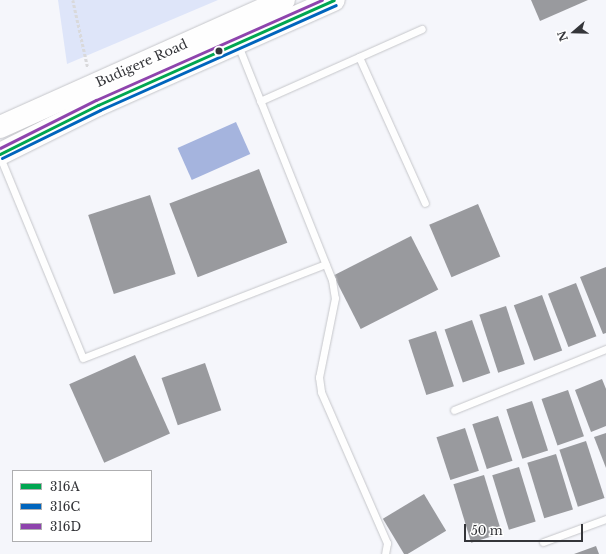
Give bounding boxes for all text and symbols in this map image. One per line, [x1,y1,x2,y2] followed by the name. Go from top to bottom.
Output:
[554,12,594,52] north arrow
[554,29,571,43] text: N
[94,37,190,91] street label: Budigere Road
[214,46,224,56] unlabelled marker
[12,470,152,542] legend
[50,479,80,494] text: 316A
[50,499,80,514] text: 316C
[466,516,585,542] scale bar
[50,519,81,534] text: 316D
[471,523,503,538] text: 50 m

